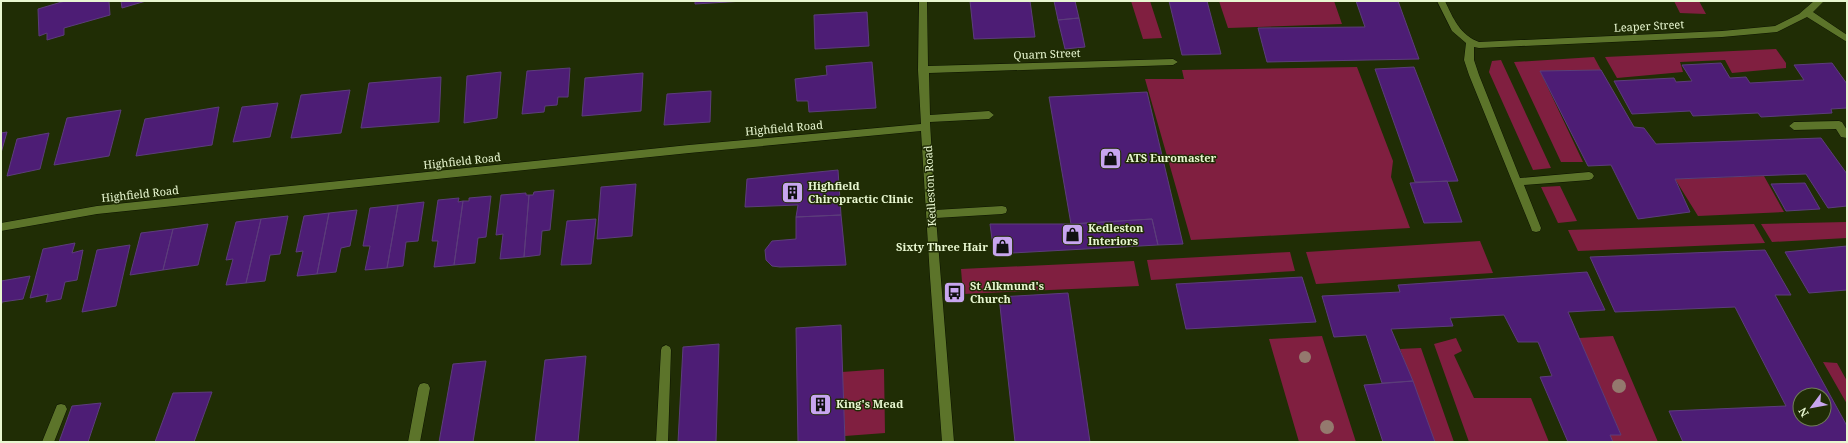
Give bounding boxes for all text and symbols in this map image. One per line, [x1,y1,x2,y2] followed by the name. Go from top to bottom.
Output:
[1613,16,1685,35] street label: Leaper Street
[1013,45,1081,62] street label: Quarn Street
[745,117,824,138] street label: Highfield Road
[920,145,939,227] street label: Kedleston Road
[1098,145,1124,171] shop icon: ATS Euromaster
[422,149,502,172] street label: Highfield Road
[1126,150,1217,165] place label: ATS Euromaster
[808,178,913,206] place label: Highfield Chiropractic Clinic
[780,179,806,205] building icon: Highfield Chiropractic Clinic
[100,182,180,205] street label: Highfield Road
[1088,220,1144,248] place label: Kedleston Interiors
[1060,221,1086,247] shop icon: Kedleston Interiors
[990,234,1016,260] shop icon: Sixty Three Hair
[896,239,988,254] place label: Sixty Three Hair
[970,278,1044,306] place label: St Alkmund's Church
[942,279,968,305] bus stop icon: St Alkmund's Church
[1792,387,1832,427] north arrow
[808,391,834,417] building icon: King's Mead
[836,396,903,411] place label: King's Mead
[1794,405,1812,420] text: N

